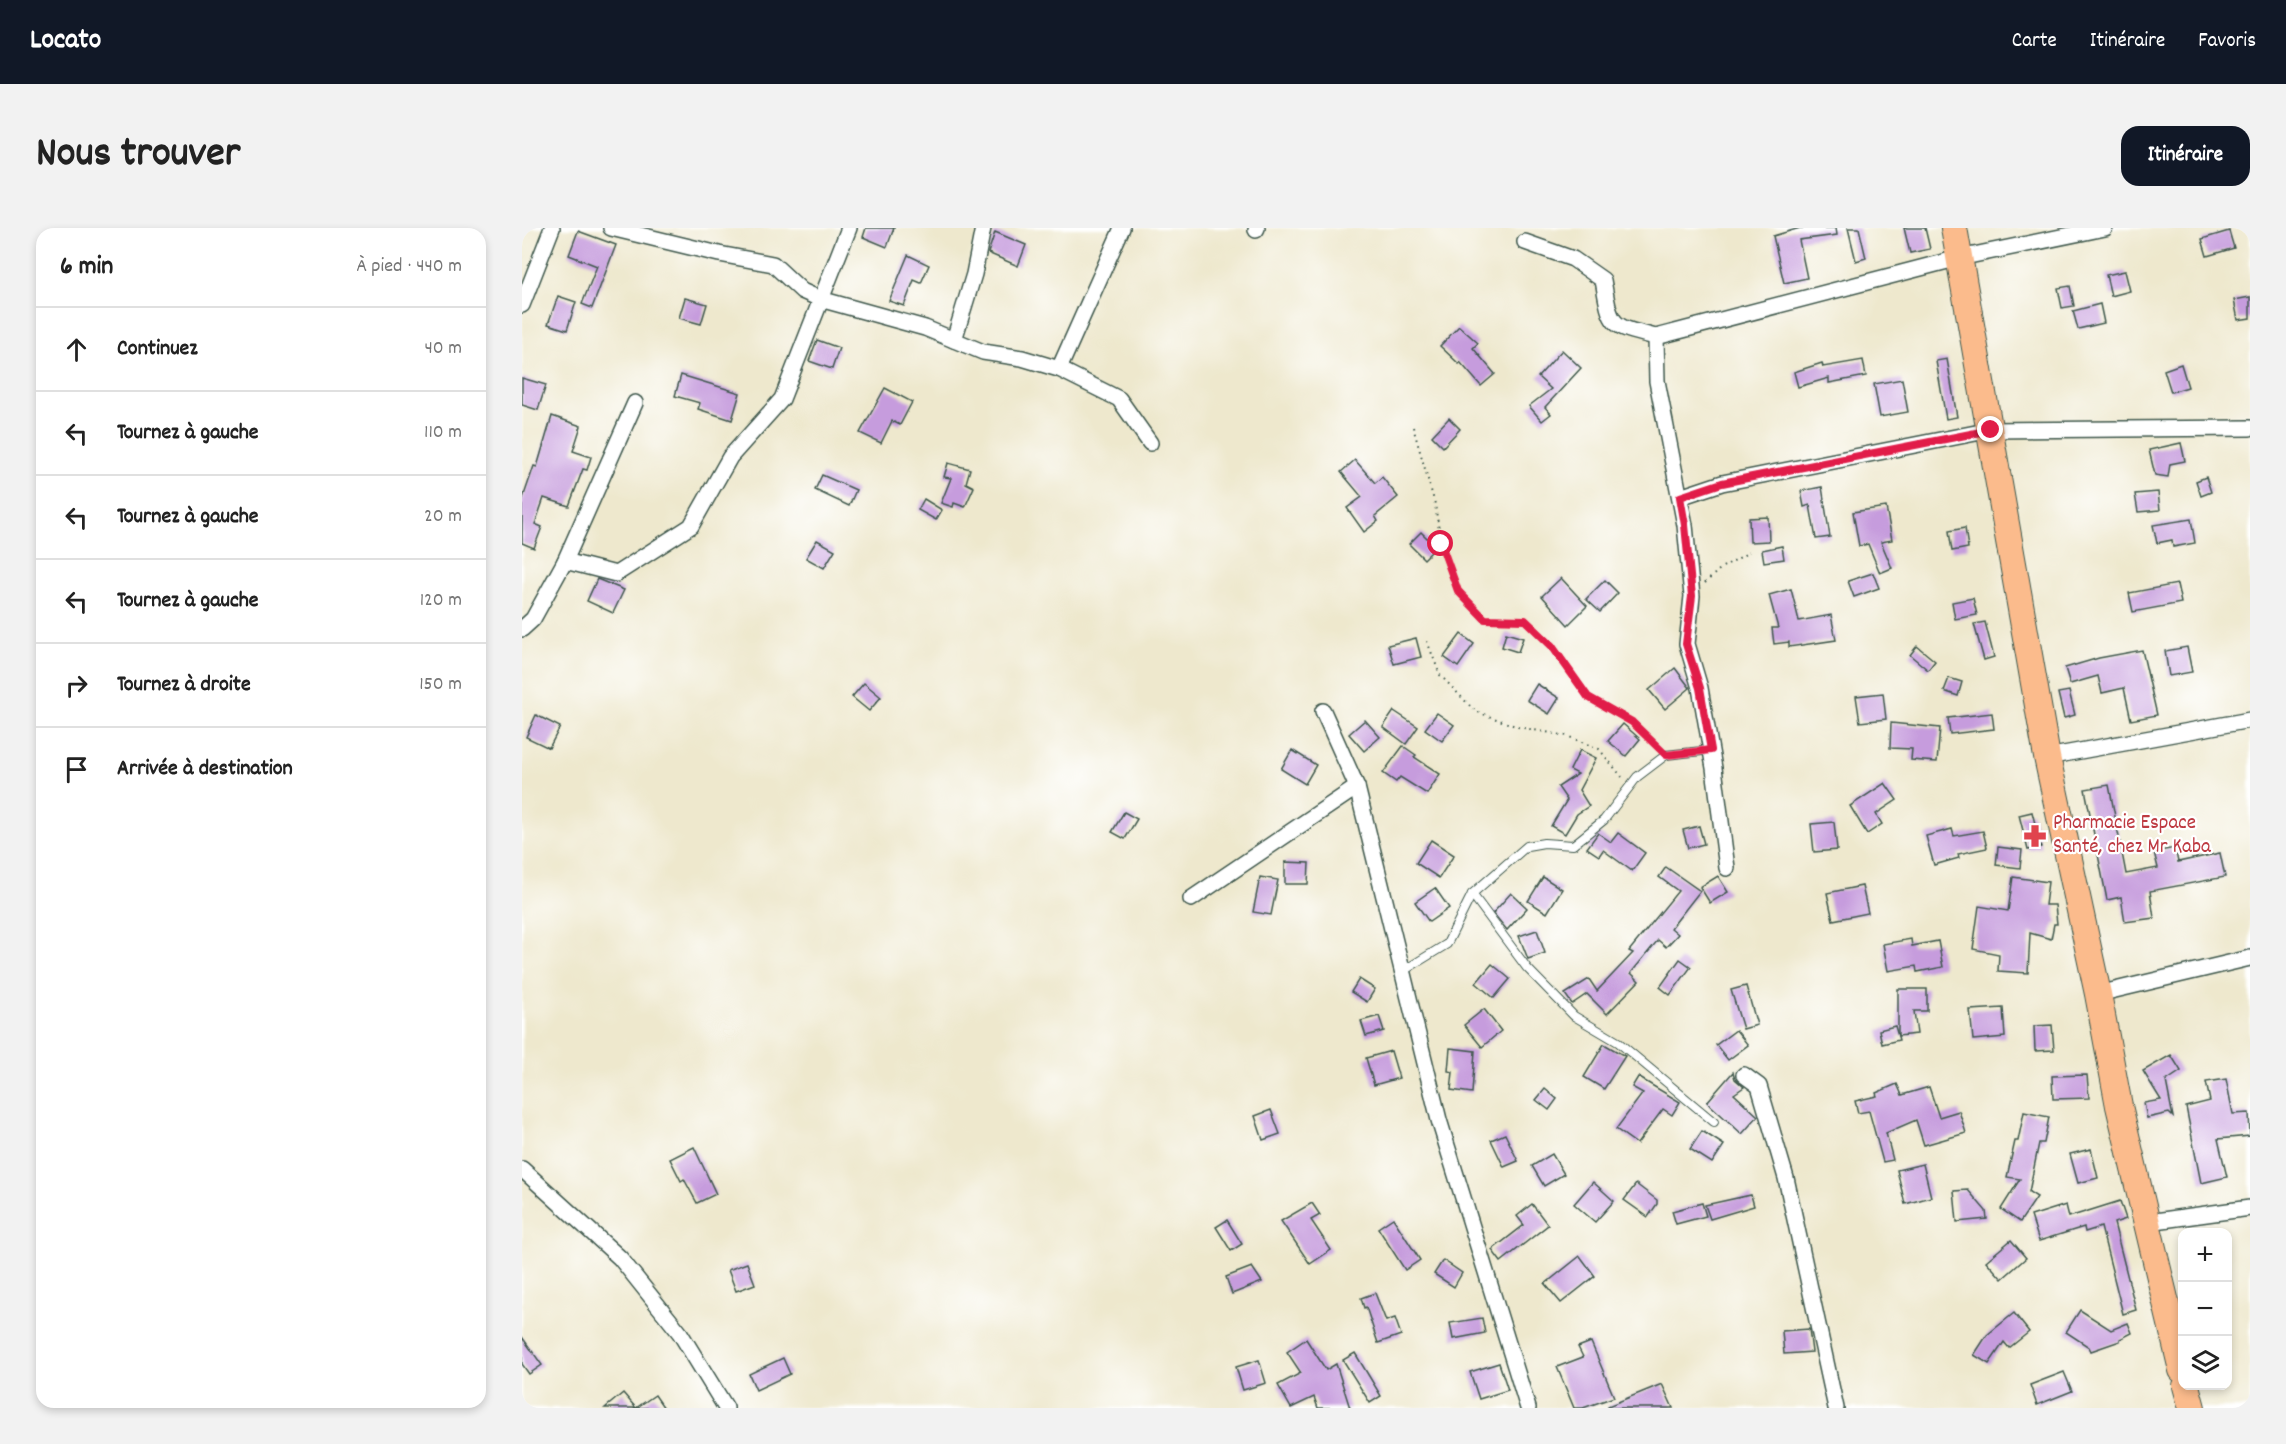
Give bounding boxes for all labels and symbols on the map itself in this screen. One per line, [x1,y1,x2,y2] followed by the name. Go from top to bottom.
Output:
[1977,416,2003,442] route end
[1427,530,1453,556] route start
[2053,809,2212,863] place label: Pharmacie Espace Santé, chez Mr Kaba
[2022,823,2048,849] pharmacy icon: Pharmacie Espace Santé, chez Mr Kaba

